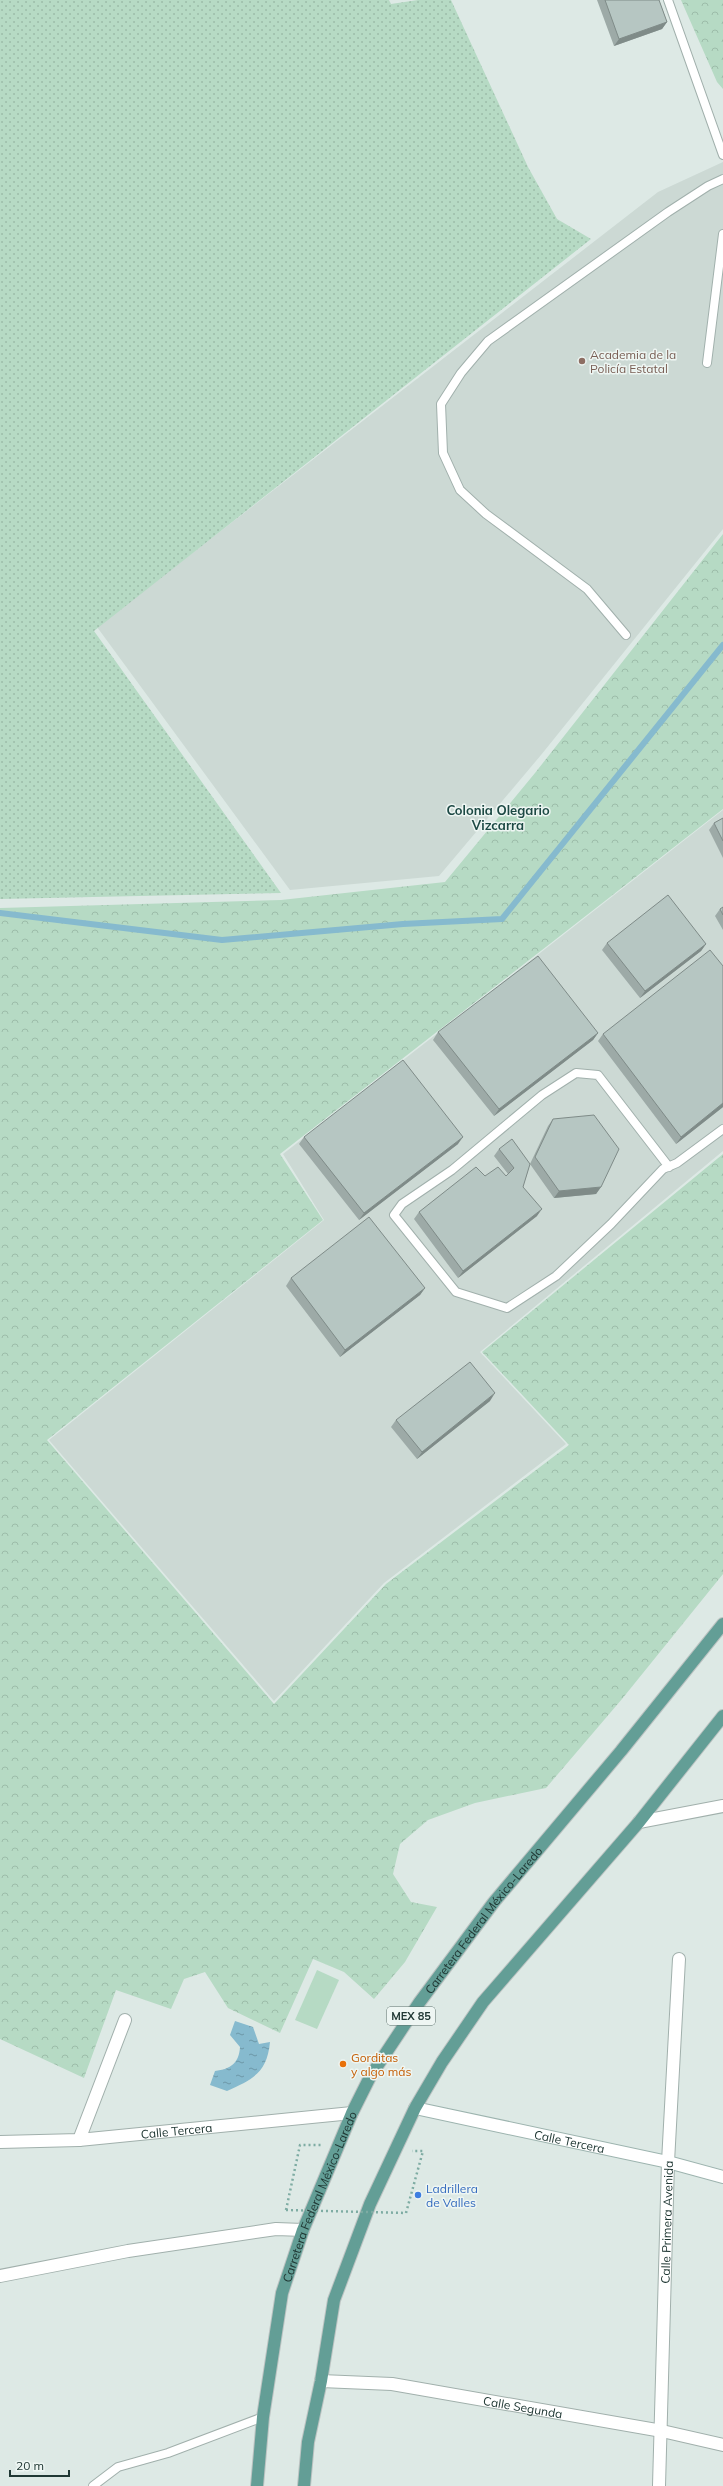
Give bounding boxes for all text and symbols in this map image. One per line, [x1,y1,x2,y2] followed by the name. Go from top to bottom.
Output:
[590,347,676,376] place label: Academia de la Policía Estatal
[577,356,587,366] marker: Academia de la Policía Estatal
[446,802,550,833] district label: Colonia Olegario Vizcarra
[421,1843,545,1996] street label: Carretera Federal México-Laredo
[387,2007,435,2025] road number: MEX 85
[351,2050,412,2079] place label: Gorditas y algo más
[338,2059,348,2069] marker: Gorditas y algo más
[279,2109,360,2284] street label: Carretera Federal México-Laredo
[140,2119,213,2141] street label: Calle Tercera
[533,2126,606,2156] street label: Calle Tercera
[657,2160,676,2284] street label: Calle Primera Avenida
[426,2181,478,2210] place label: Ladrillera de Valles
[413,2190,423,2200] marker: Ladrillera de Valles
[482,2393,564,2421] street label: Calle Segunda
[10,2452,69,2478] scale bar
[16,2458,44,2473] text: 20 m

